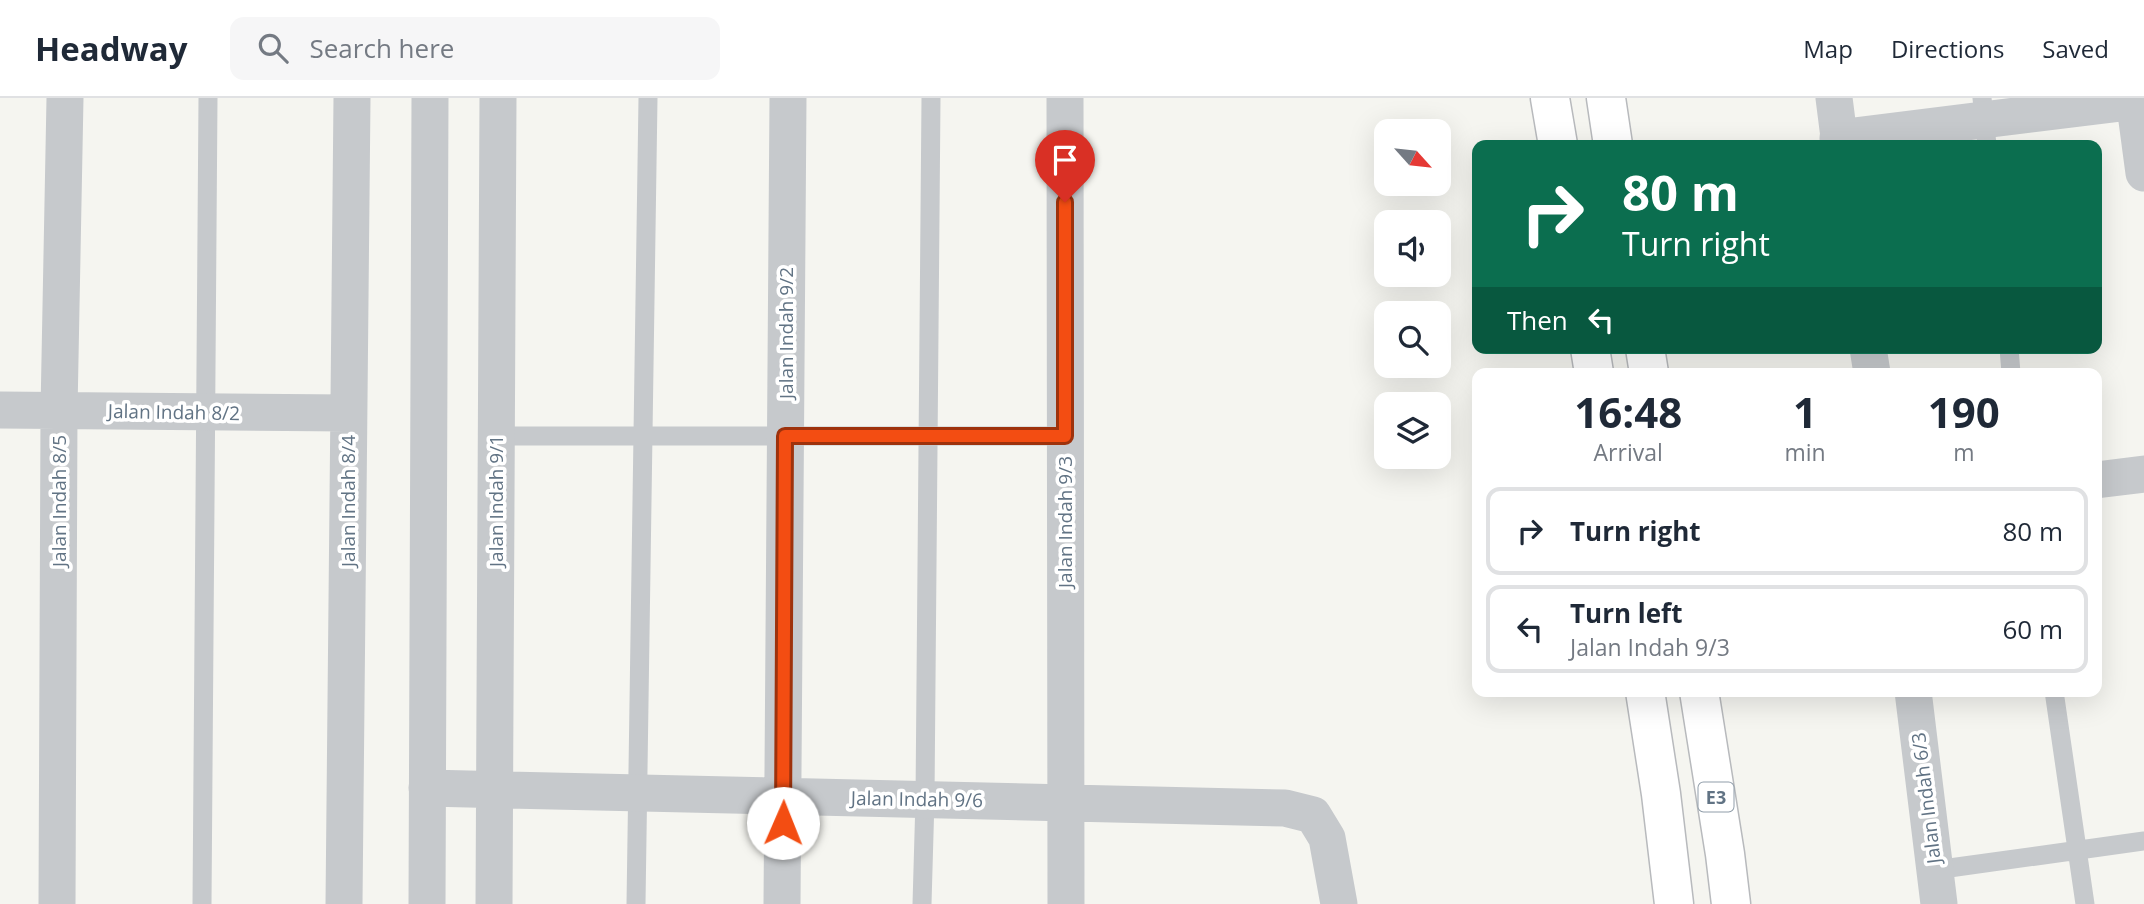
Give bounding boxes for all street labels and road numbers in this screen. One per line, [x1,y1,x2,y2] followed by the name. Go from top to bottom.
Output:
[773,267,799,401] street label: Jalan Indah 9/2
[106,398,240,426] street label: Jalan Indah 8/2
[46,435,72,569] street label: Jalan Indah 8/5
[335,435,361,569] street label: Jalan Indah 8/4
[483,435,509,569] street label: Jalan Indah 9/1
[1052,456,1078,590] street label: Jalan Indah 9/3
[1905,731,1947,867] street label: Jalan Indah 6/3
[1698,782,1734,812] road number: E3
[849,785,983,813] street label: Jalan Indah 9/6

